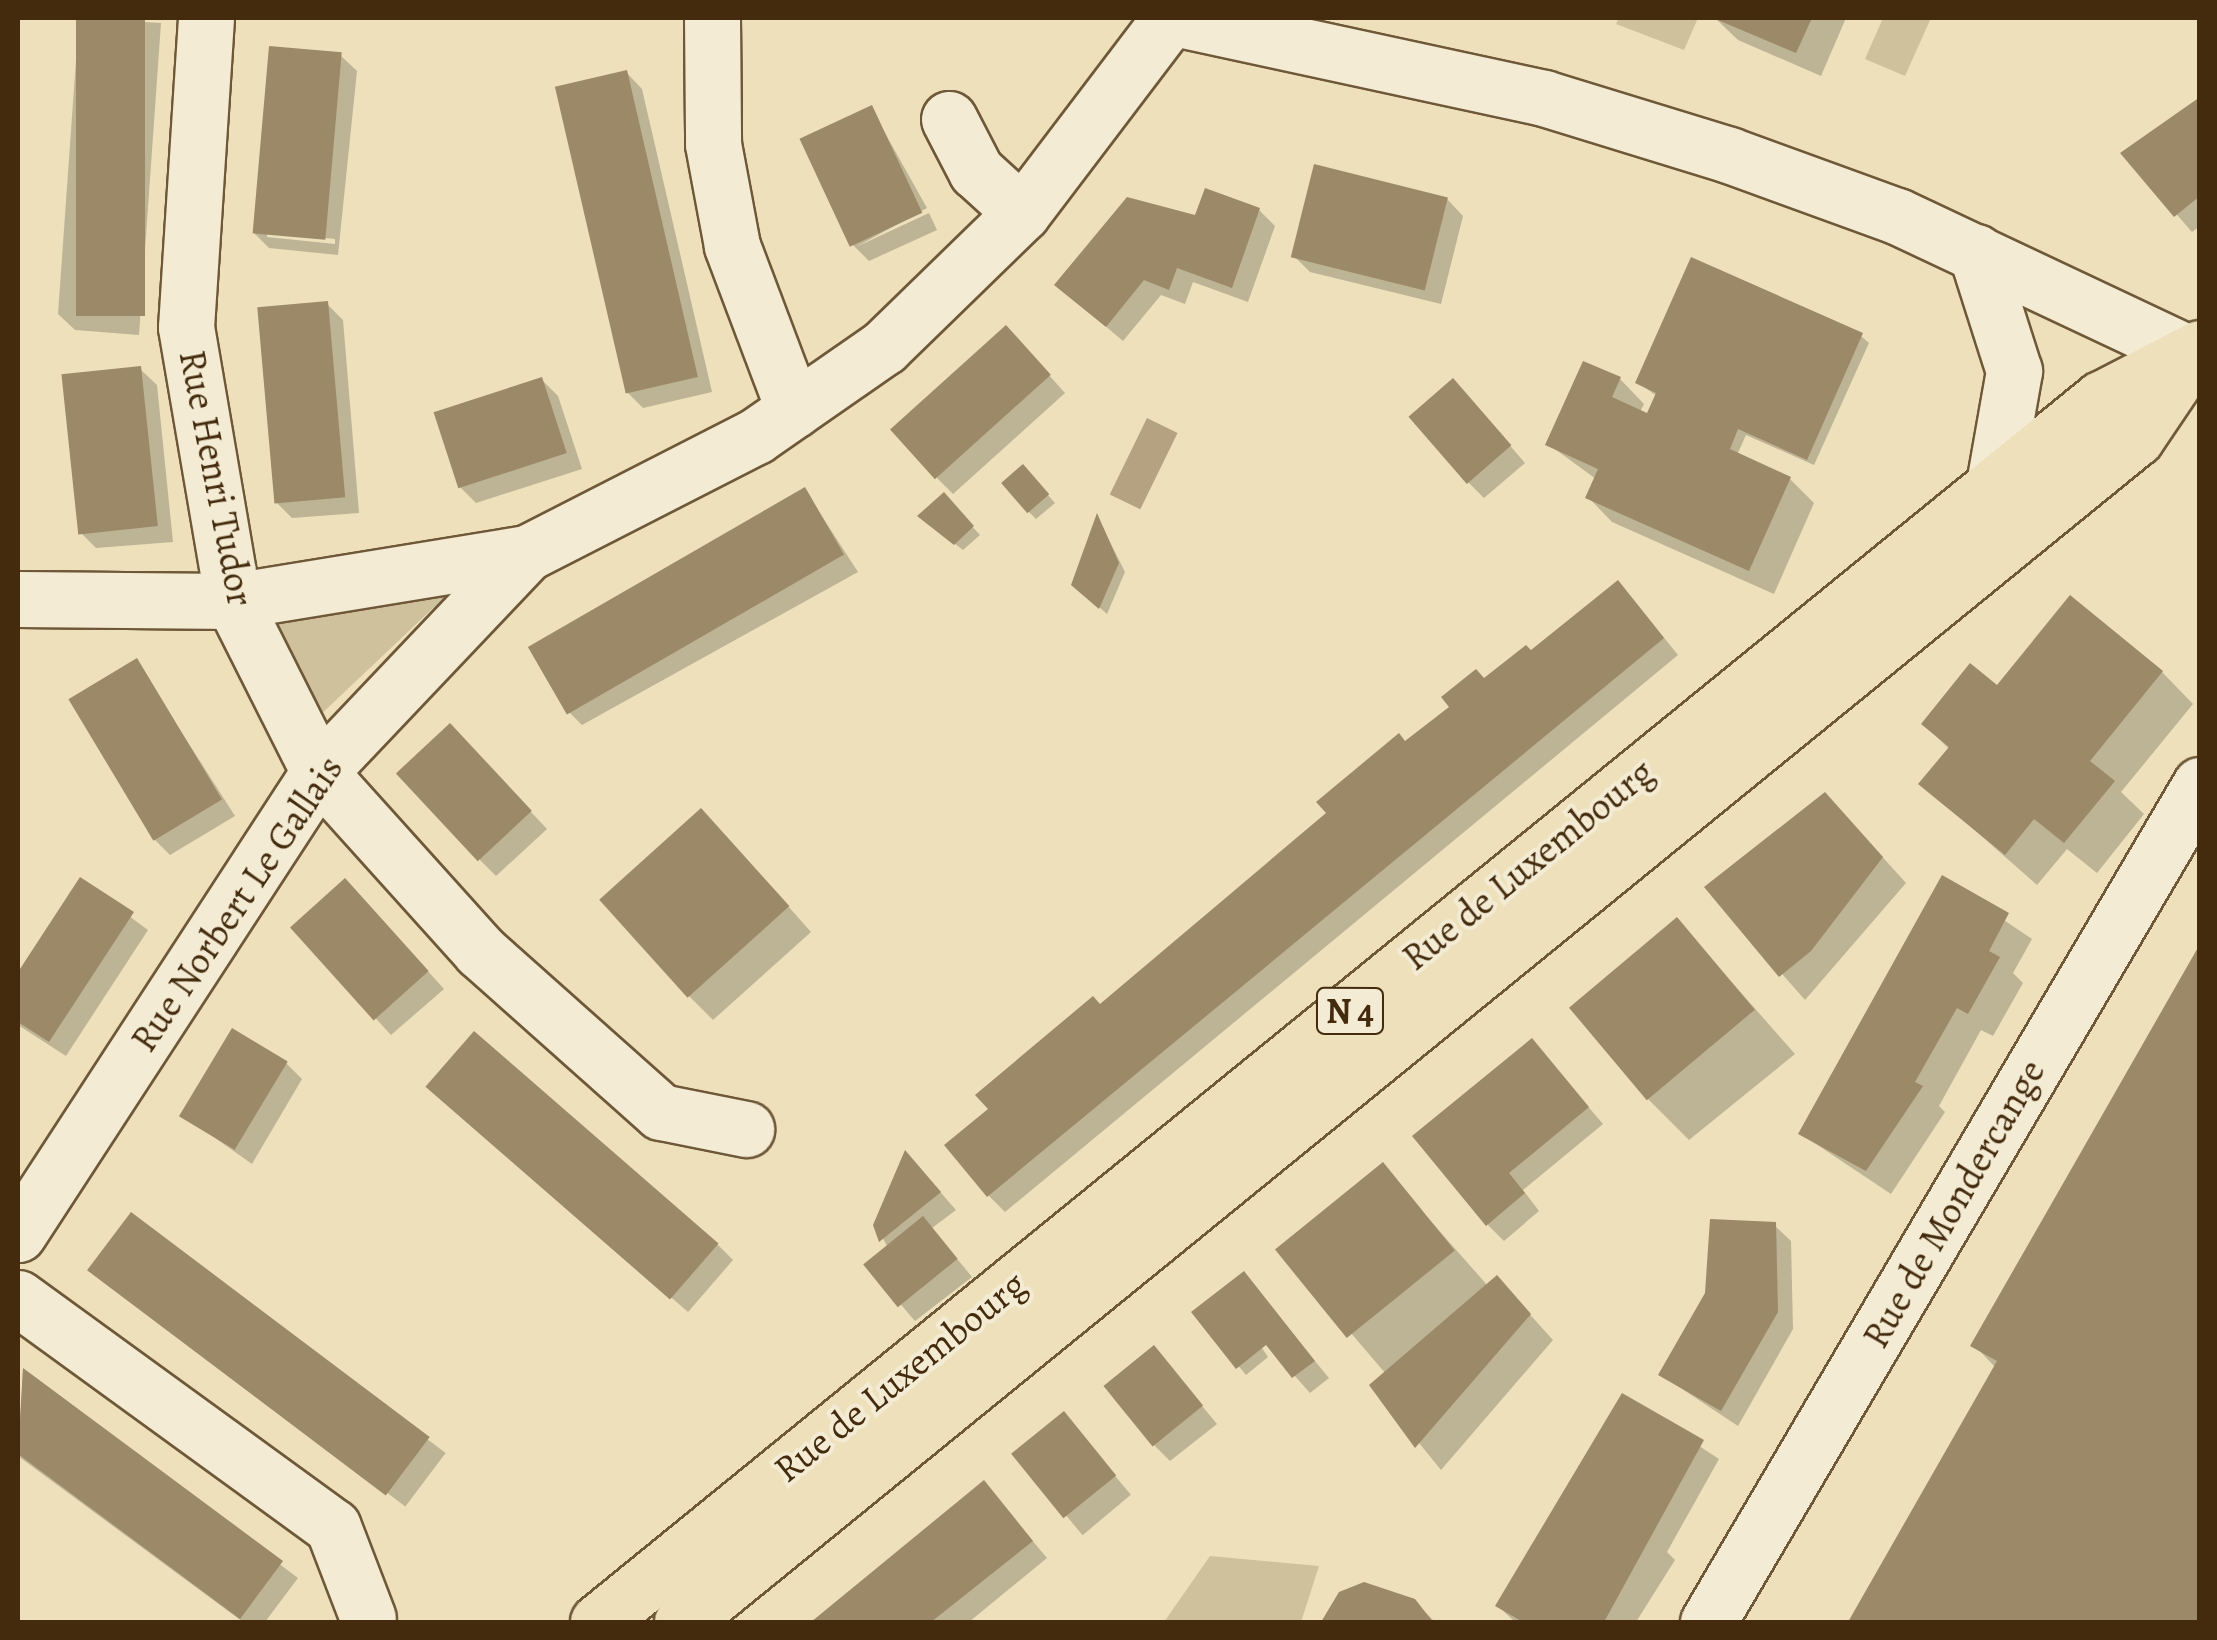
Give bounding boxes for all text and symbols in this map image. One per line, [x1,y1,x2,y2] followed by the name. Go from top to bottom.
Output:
[169,346,263,610] street label: Rue Henri Tudor
[121,747,353,1061] street label: Rue Norbert Le Gallais
[1393,750,1663,980] street label: Rue de Luxembourg
[1315,981,1385,1041] road number: N 4
[1853,1052,2055,1356] street label: Rue de Mondercange
[765,1262,1035,1492] street label: Rue de Luxembourg

